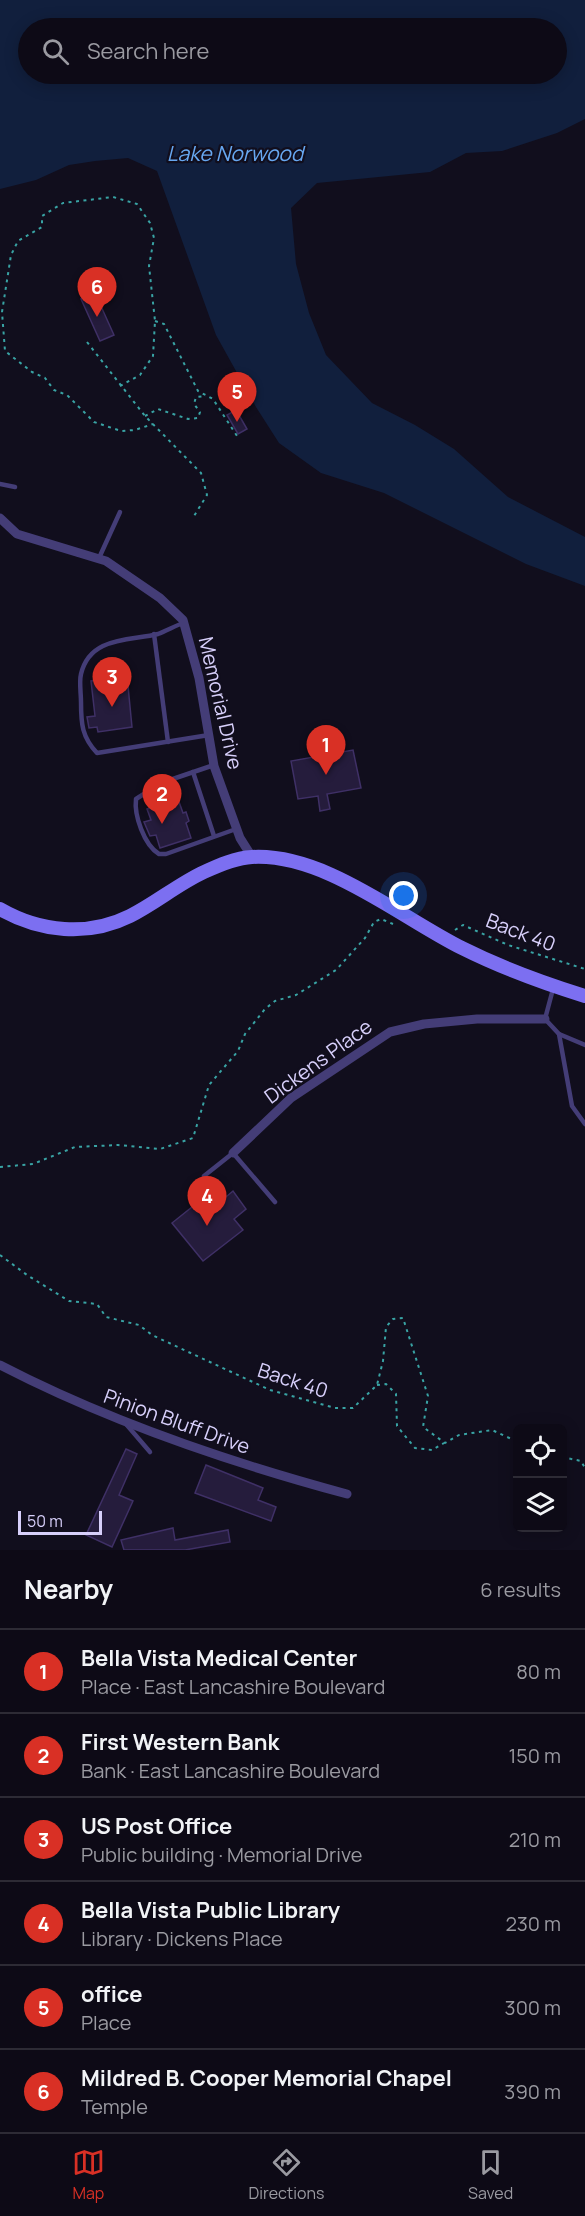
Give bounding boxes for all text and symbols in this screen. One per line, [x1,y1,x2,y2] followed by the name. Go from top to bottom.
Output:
[18,18,567,84] search box
[39,35,72,68] icon: search
[87,36,209,66] text: Search here
[167,139,306,167] water label: Lake Norwood
[78,268,116,317] pin: 6
[218,372,256,422] pin: 5
[193,634,249,772] street label: Memorial Drive
[92,658,132,707] pin: 3
[306,726,346,775] pin: 1
[142,774,182,824] pin: 2
[389,881,418,910] your location
[482,906,560,958] street label: Back 40
[259,1013,377,1109] street label: Dickens Place
[188,1176,226,1226] pin: 4
[254,1356,332,1404] street label: Back 40
[100,1382,254,1460] street label: Pinion Bluff Drive
[513,1424,567,1532] map controls
[513,1424,567,1478] button: locate
[513,1478,567,1532] button: layers
[18,1508,102,1536] scale bar
[27,1510,63,1532] text: 50 m
[24,1571,113,1607] text: Nearby
[480,1576,561,1603] text: 6 results
[81,1643,357,1673] text: Bella Vista Medical Center
[39,1658,48,1685] text: 1
[516,1658,561,1685] text: 80 m
[81,1673,385,1700] text: Place · East Lancashire Boulevard
[81,1727,279,1757] text: First Western Bank
[38,1742,49,1769] text: 2
[508,1742,561,1769] text: 150 m
[81,1757,380,1784] text: Bank · East Lancashire Boulevard
[81,1811,232,1841] text: US Post Office
[38,1826,49,1853] text: 3
[509,1826,561,1853] text: 210 m
[81,1841,362,1868] text: Public building · Memorial Drive
[81,1895,340,1925] text: Bella Vista Public Library
[37,1910,50,1937] text: 4
[505,1910,561,1937] text: 230 m
[81,1925,283,1952] text: Library · Dickens Place
[81,1979,142,2009] text: office
[38,1994,49,2021] text: 5
[505,1994,561,2021] text: 300 m
[81,2009,131,2036] text: Place
[81,2063,452,2093] text: Mildred B. Cooper Memorial Chapel
[37,2078,50,2105] text: 6
[504,2078,561,2105] text: 390 m
[81,2093,148,2120] text: Temple
[72,2146,105,2204] tab: Map
[249,2146,324,2204] tab: Directions
[468,2146,513,2204] tab: Saved

